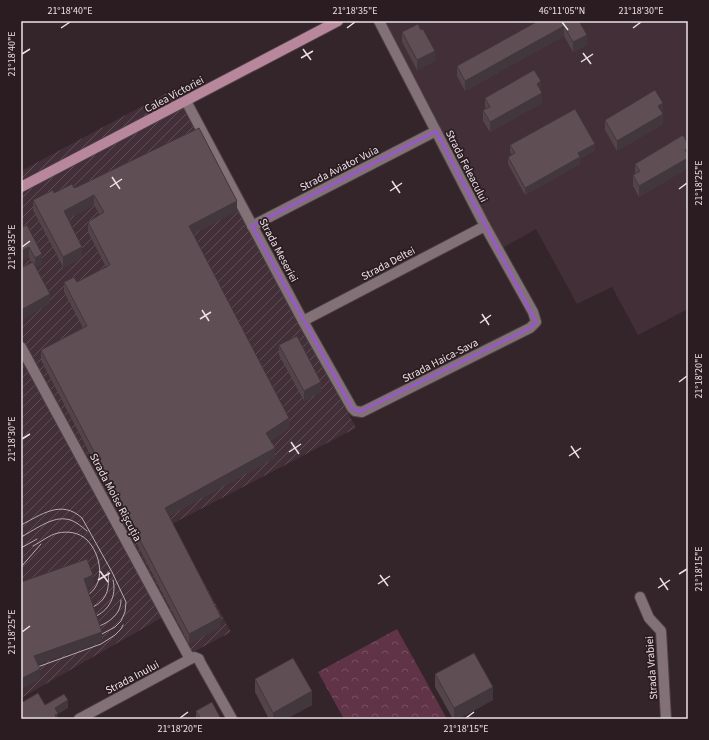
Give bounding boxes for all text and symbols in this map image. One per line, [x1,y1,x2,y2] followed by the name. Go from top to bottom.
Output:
[47,4,93,18] text: 21°18'40"E
[332,4,378,18] text: 21°18'35"E
[539,4,585,18] text: 46°11'05"N
[618,4,664,18] text: 21°18'30"E
[5,31,19,77] text: 21°18'40"E
[142,73,207,116] street label: Calea Victoriei
[442,128,491,205] street label: Strada Feleacului
[297,142,381,195] street label: Strada Aviator Vuia
[692,160,706,206] text: 21°18'25"E
[255,216,302,285] street label: Strada Meseriei
[5,224,19,270] text: 21°18'35"E
[359,243,418,284] street label: Strada Deltei
[400,335,481,386] street label: Strada Haica-Sava
[692,353,706,399] text: 21°18'20"E
[5,416,19,462] text: 21°18'30"E
[86,451,145,544] street label: Strada Moise Rișcuția
[692,546,706,592] text: 21°18'15"E
[5,609,19,655] text: 21°18'25"E
[642,636,661,700] street label: Strada Vrabiei
[103,657,162,698] street label: Strada Inului
[157,722,203,736] text: 21°18'20"E
[443,722,489,736] text: 21°18'15"E

